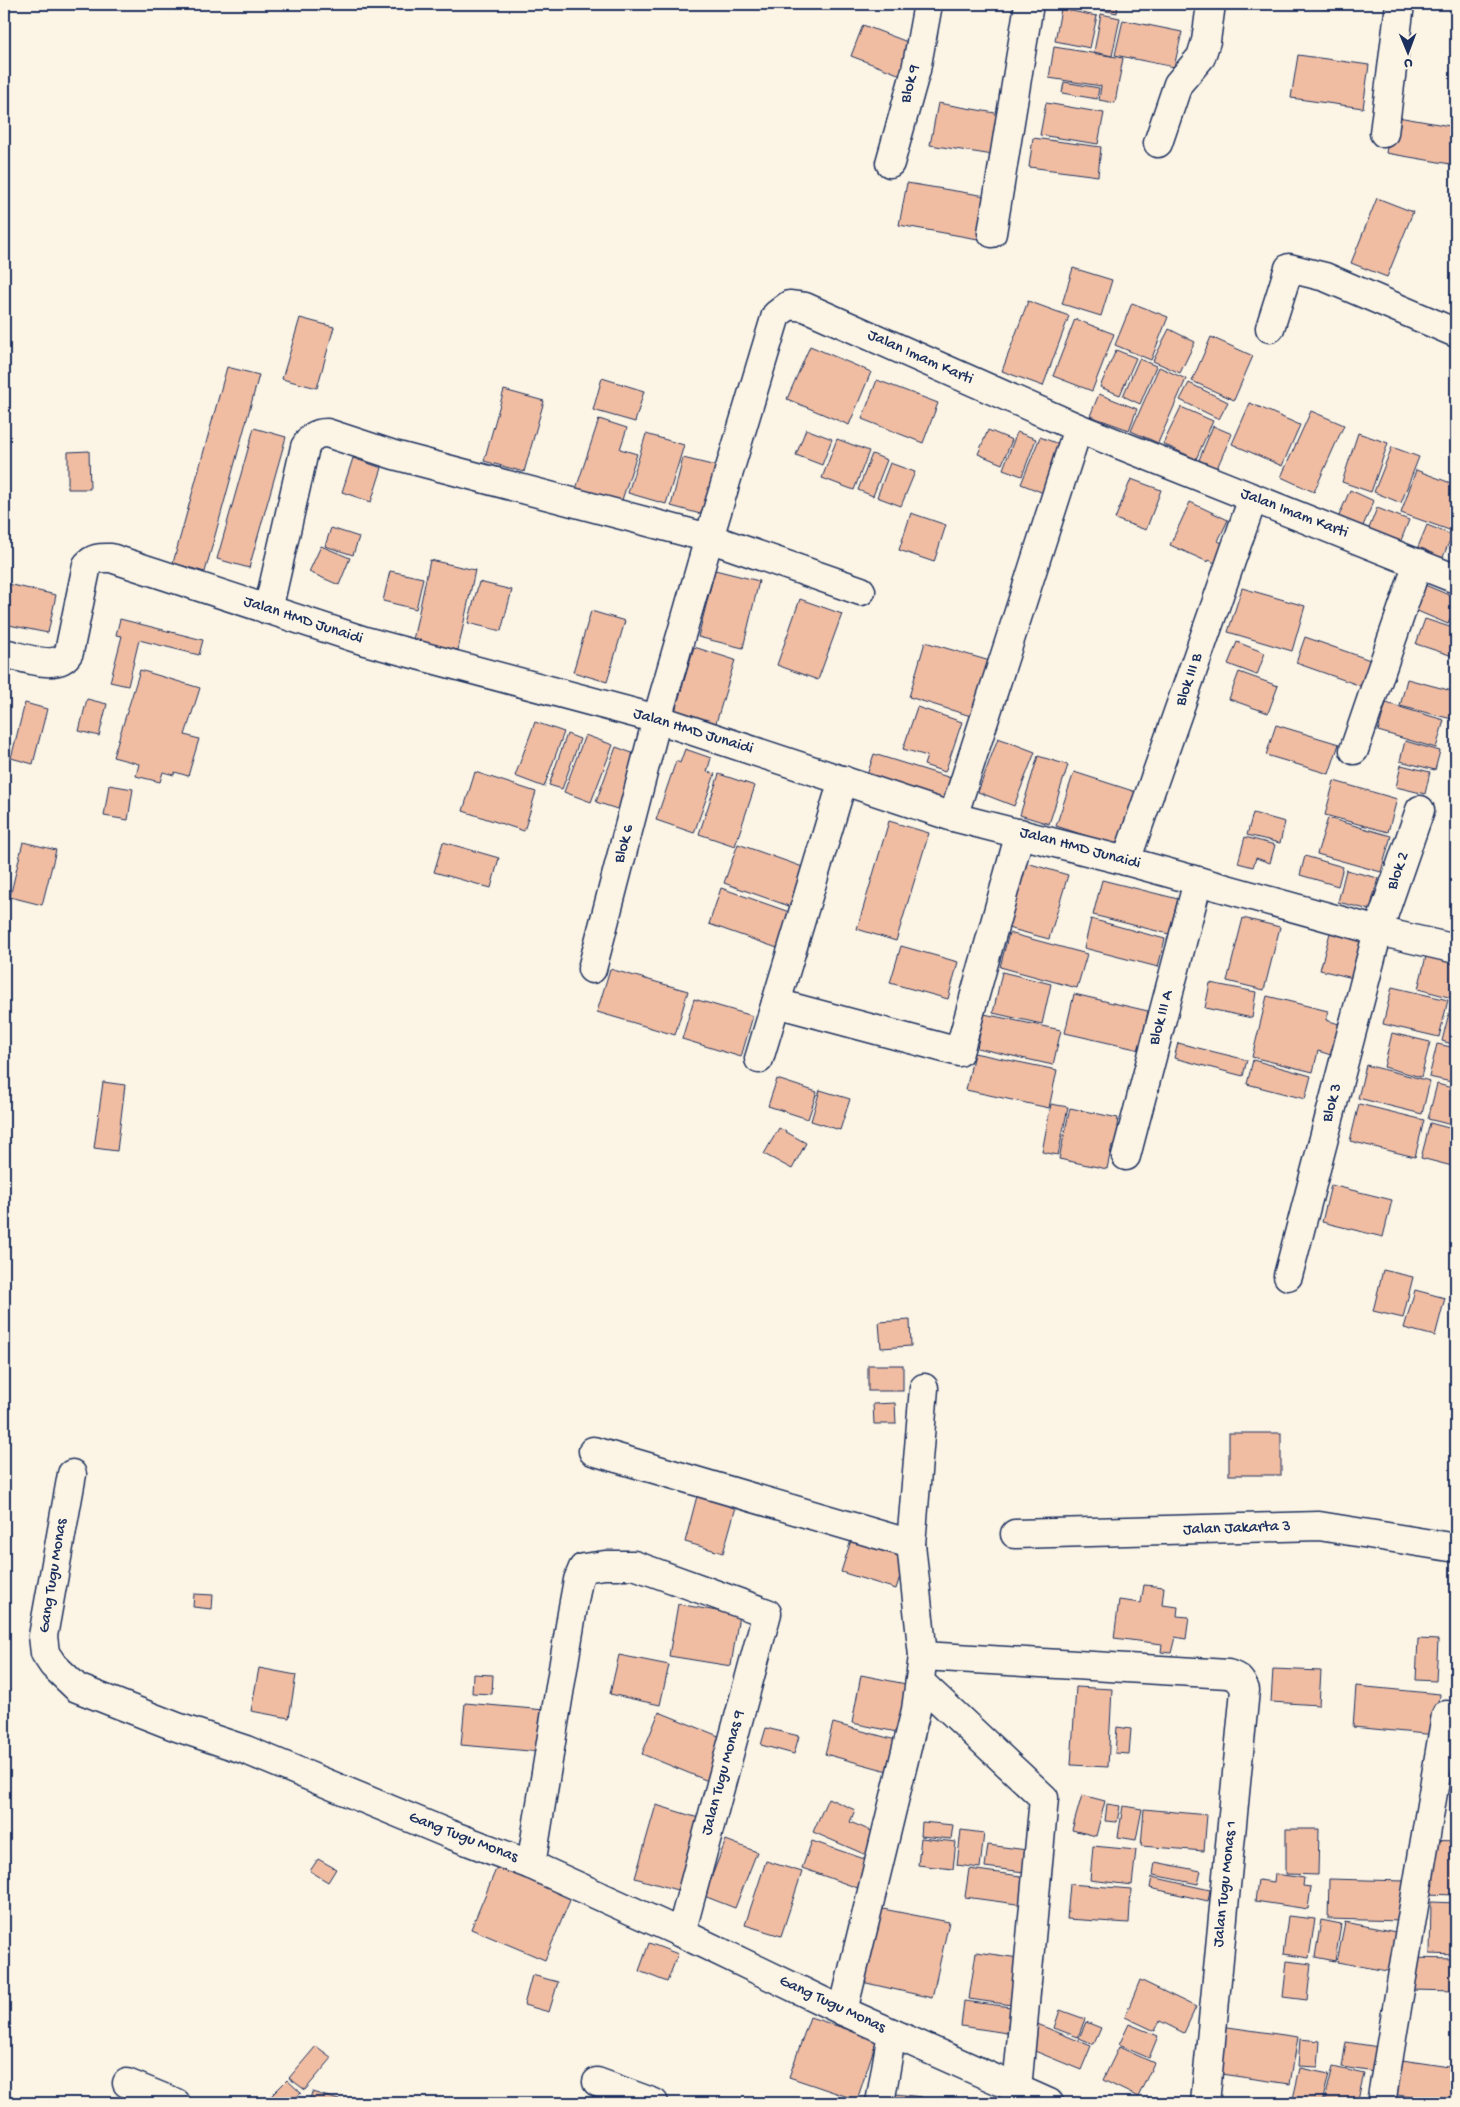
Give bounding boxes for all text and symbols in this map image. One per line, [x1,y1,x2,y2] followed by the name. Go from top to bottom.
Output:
[1382,28,1432,78] north arrow
[1404,54,1412,71] text: U
[897,63,925,106] street label: Blok 9
[864,326,976,390] street label: Jalan Imam Karti
[1237,485,1351,543] street label: Jalan Imam Karti
[241,593,365,649] street label: Jalan HMD Junaidi
[1172,650,1208,710] street label: Blok III B
[631,705,755,759] street label: Jalan HMD Junaidi
[611,822,639,866] street label: Blok 6
[1017,824,1143,874] street label: Jalan HMD Junaidi
[1383,849,1414,893] street label: Blok 2
[1145,987,1179,1048] street label: Blok III A
[1318,1082,1347,1125] street label: Blok 3
[36,1516,73,1634] street label: Gang Tugu Monas
[1183,1518,1291,1540] street label: Jalan Jakarta 3
[698,1708,750,1838] street label: Jalan Tugu Monas 9
[406,1808,521,1868] street label: Gang Tugu Monas
[1210,1820,1242,1948] street label: Jalan Tugu Monas 1
[776,1972,889,2038] street label: Gang Tugu Monas

